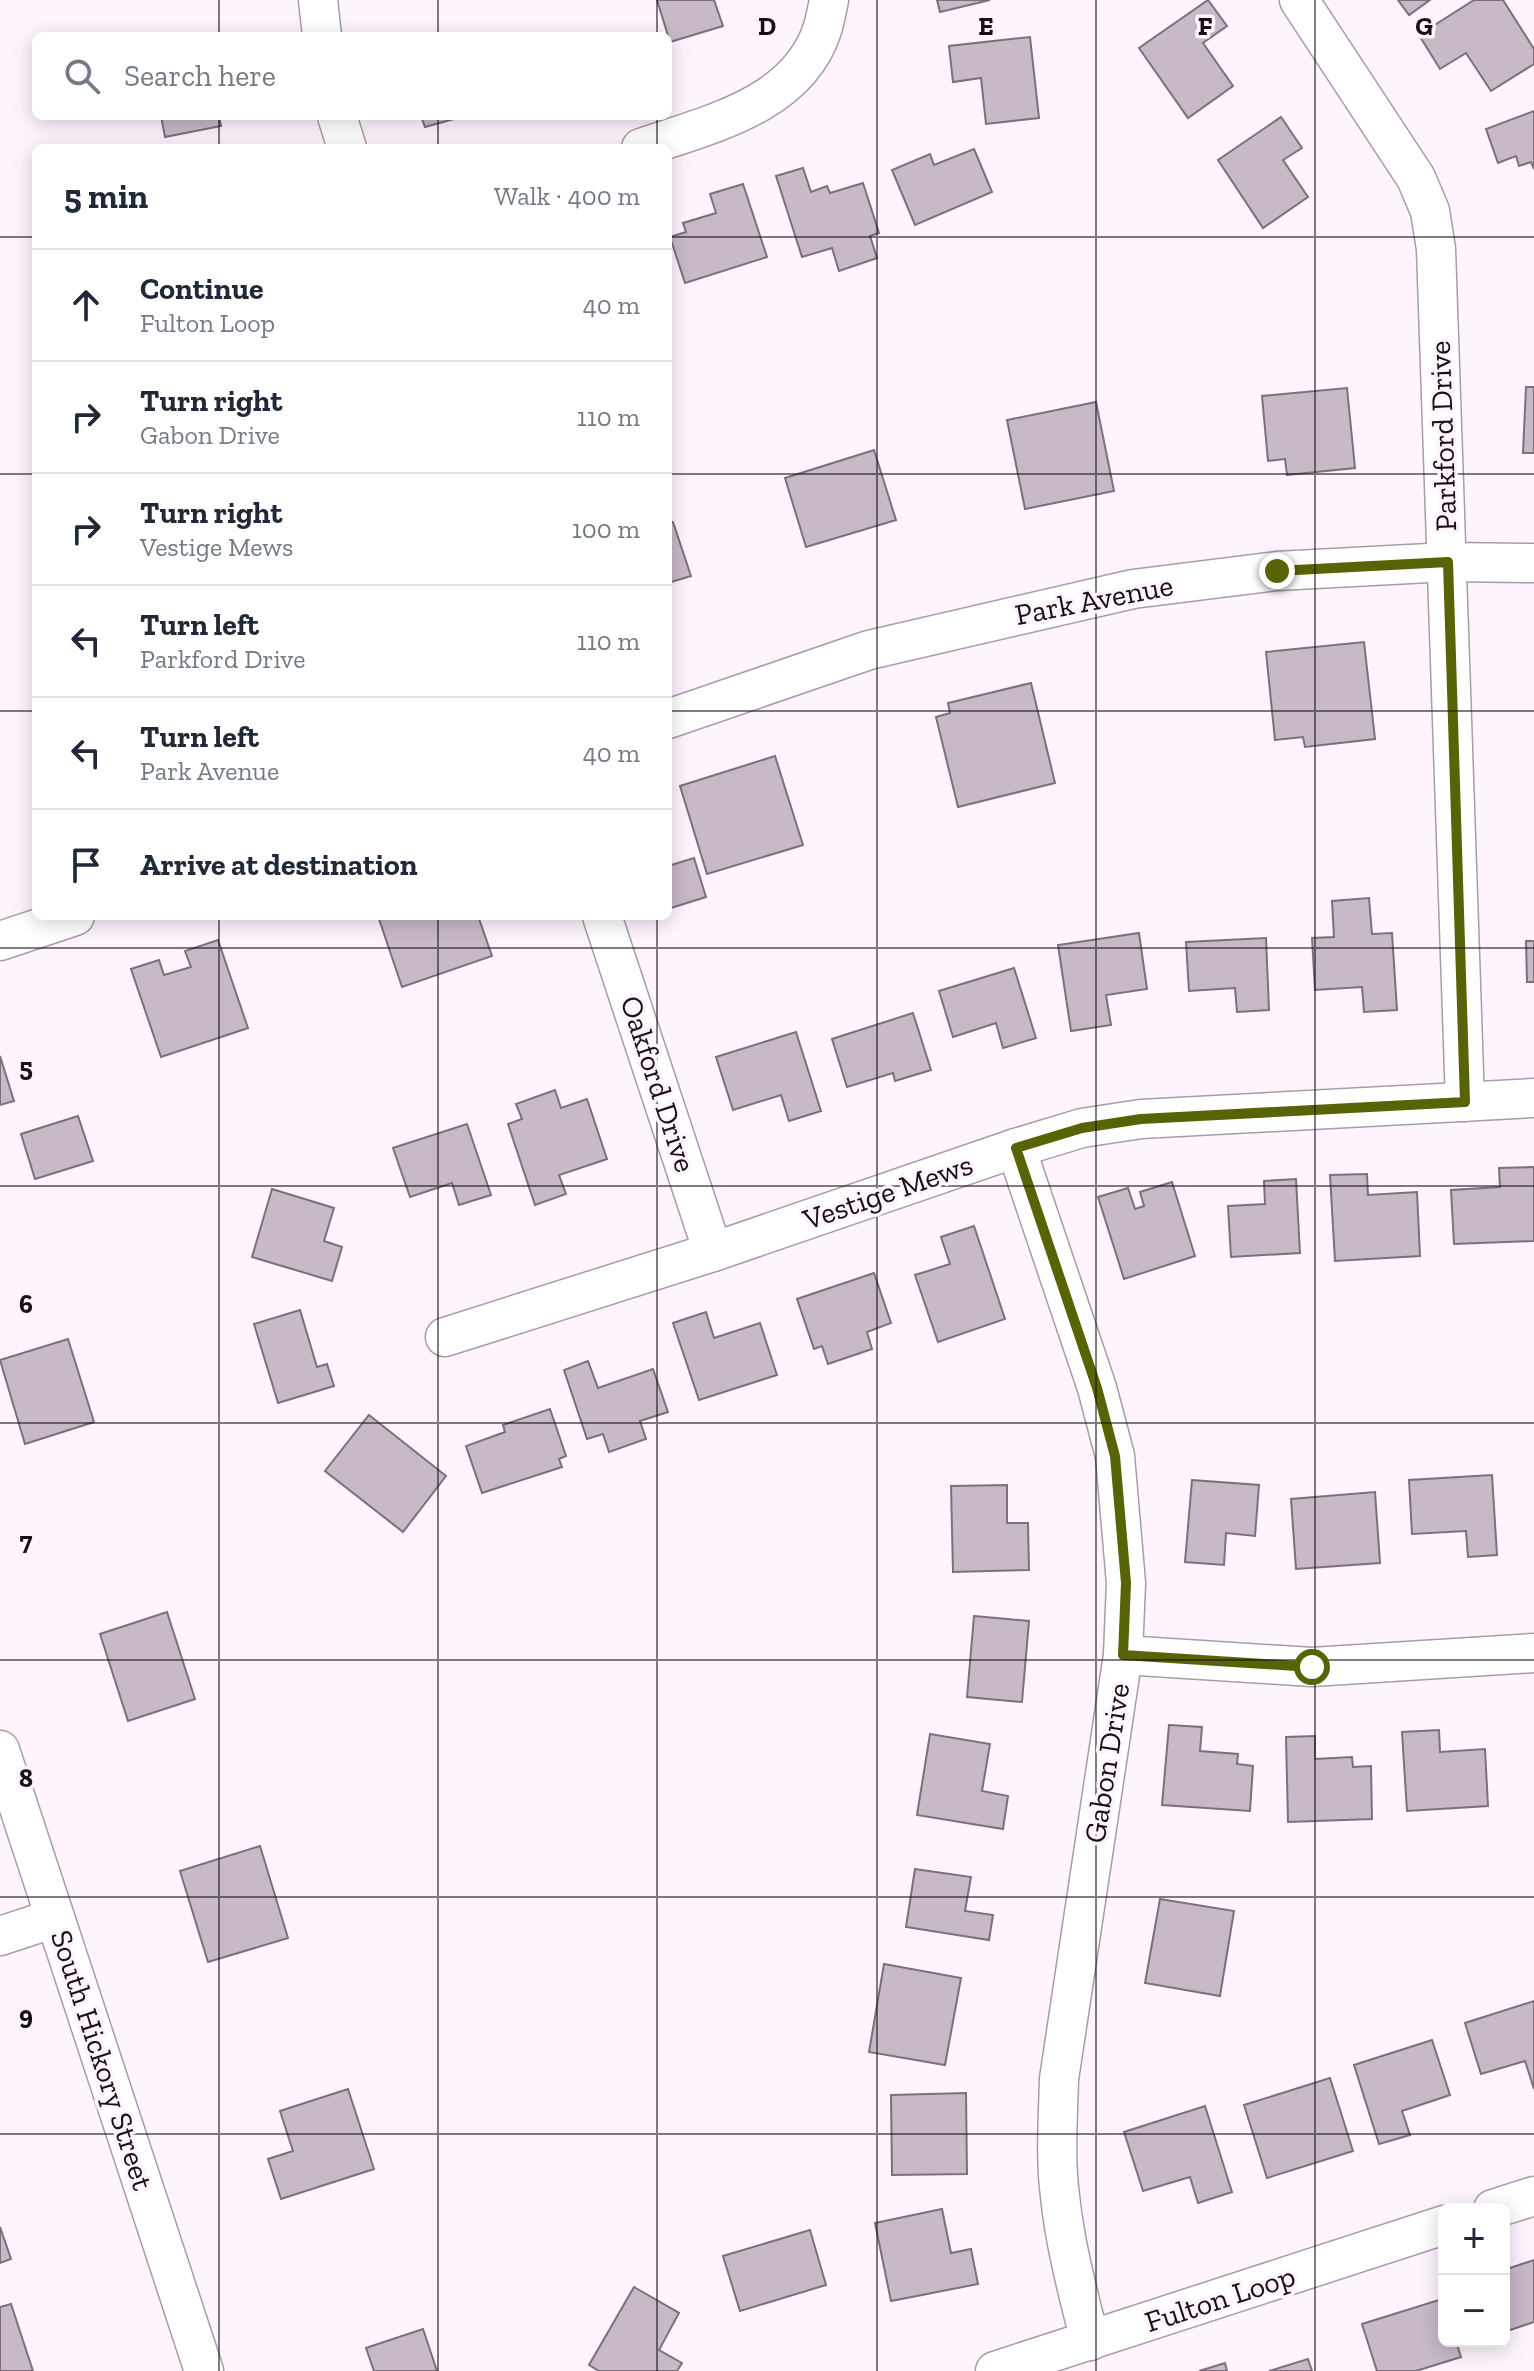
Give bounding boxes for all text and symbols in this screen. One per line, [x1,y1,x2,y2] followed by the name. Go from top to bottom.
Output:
[758,10,776,42] text: D
[978,10,994,42] text: E
[1198,10,1213,42] text: F
[1415,10,1433,42] text: G
[32,32,672,120] search box
[60,54,104,98] icon: search
[124,58,276,94] text: Search here
[64,176,148,217] text: 5 min
[494,180,640,212] text: Walk · 400 m
[140,271,264,307] text: Continue
[64,283,108,327] icon: ahead
[583,289,640,321] text: 40 m
[140,307,275,339] text: Fulton Loop
[1422,340,1464,532] street label: Parkford Drive
[140,383,282,419] text: Turn right
[64,395,108,439] icon: right
[577,401,640,433] text: 110 m
[140,419,280,451] text: Gabon Drive
[140,495,282,531] text: Turn right
[64,507,108,551] icon: right
[572,513,640,545] text: 100 m
[140,531,293,563] text: Vestige Mews
[1259,553,1295,589] route end
[1012,567,1176,633] street label: Park Avenue
[140,607,259,643] text: Turn left
[64,619,108,663] icon: left
[577,625,640,657] text: 110 m
[140,643,305,675] text: Parkford Drive
[140,719,259,755] text: Turn left
[64,731,108,775] icon: left
[583,737,640,769] text: 40 m
[140,755,279,787] text: Park Avenue
[64,843,108,887] icon: arrive
[140,847,417,883] text: Arrive at destination
[613,991,703,1177] street label: Oakford Drive
[19,1051,33,1083] text: 5
[798,1146,978,1238] street label: Vestige Mews
[19,1288,33,1320] text: 6
[20,1525,33,1557] text: 7
[1294,1649,1330,1685] route start
[1077,1681,1137,1845] street label: Gabon Drive
[19,1762,33,1794] text: 8
[43,1926,161,2194] street label: South Hickory Street
[19,1999,33,2031] text: 9
[1438,2203,1510,2347] map controls
[1438,2203,1510,2275] button: +
[1140,2258,1300,2340] street label: Fulton Loop
[1438,2275,1510,2347] button: −

